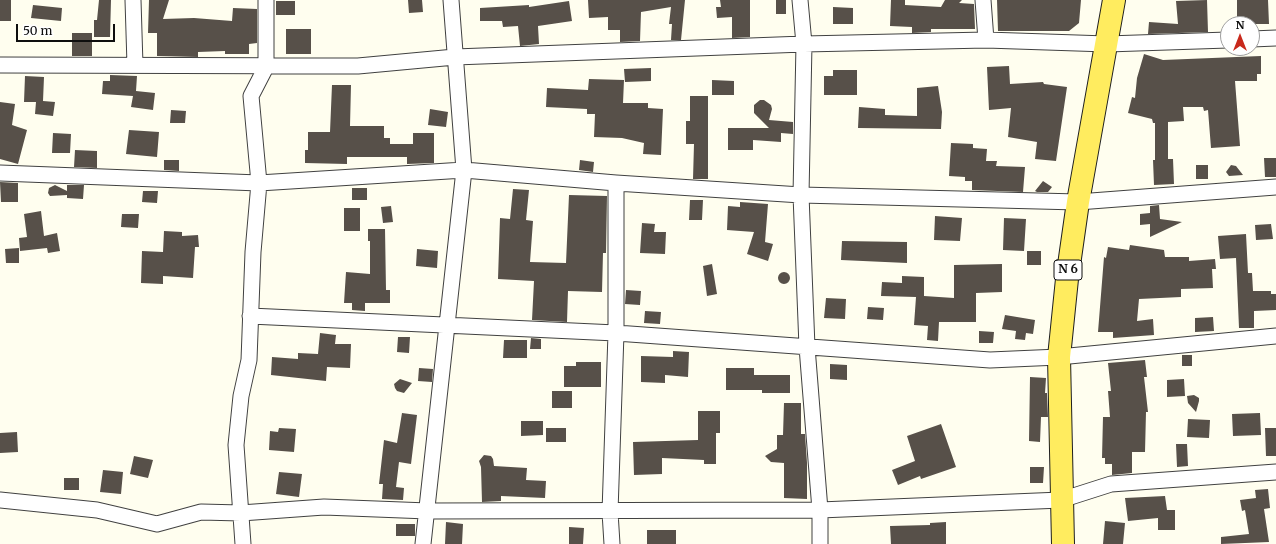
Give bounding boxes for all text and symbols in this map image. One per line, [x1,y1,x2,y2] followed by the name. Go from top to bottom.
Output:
[18,16,117,42] scale bar
[1220,16,1260,56] north arrow
[1236,18,1244,32] text: N
[23,23,52,38] text: 50 m
[1054,260,1082,280] road number: N 6

